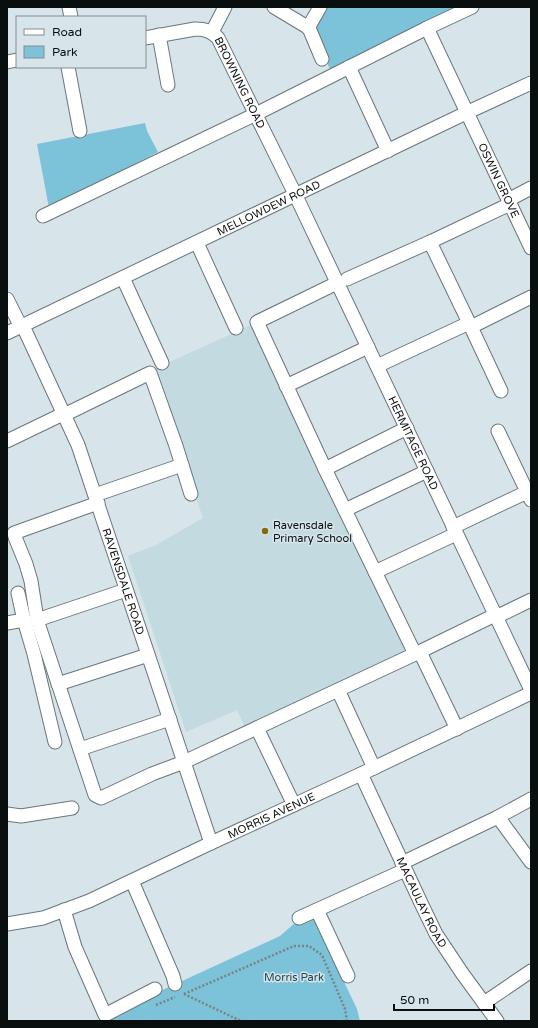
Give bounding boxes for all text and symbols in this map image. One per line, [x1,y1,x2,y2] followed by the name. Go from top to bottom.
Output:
[16,16,146,68] legend
[52,25,82,39] text: Road
[211,35,268,131] street label: BROWNING ROAD
[52,45,78,59] text: Park
[475,141,522,220] street label: OSWIN GROVE
[215,178,322,238] street label: MELLOWDEW ROAD
[385,394,441,492] street label: HERMITAGE ROAD
[273,519,352,545] place label: Ravensdale Primary School
[260,526,270,536] marker: Ravensdale Primary School
[99,527,147,637] street label: RAVENSDALE ROAD
[226,790,317,841] street label: MORRIS AVENUE
[394,855,449,950] street label: MACAULAY ROAD
[264,971,324,984] park label: Morris Park
[394,986,494,1012] scale bar
[400,993,429,1007] text: 50 m

